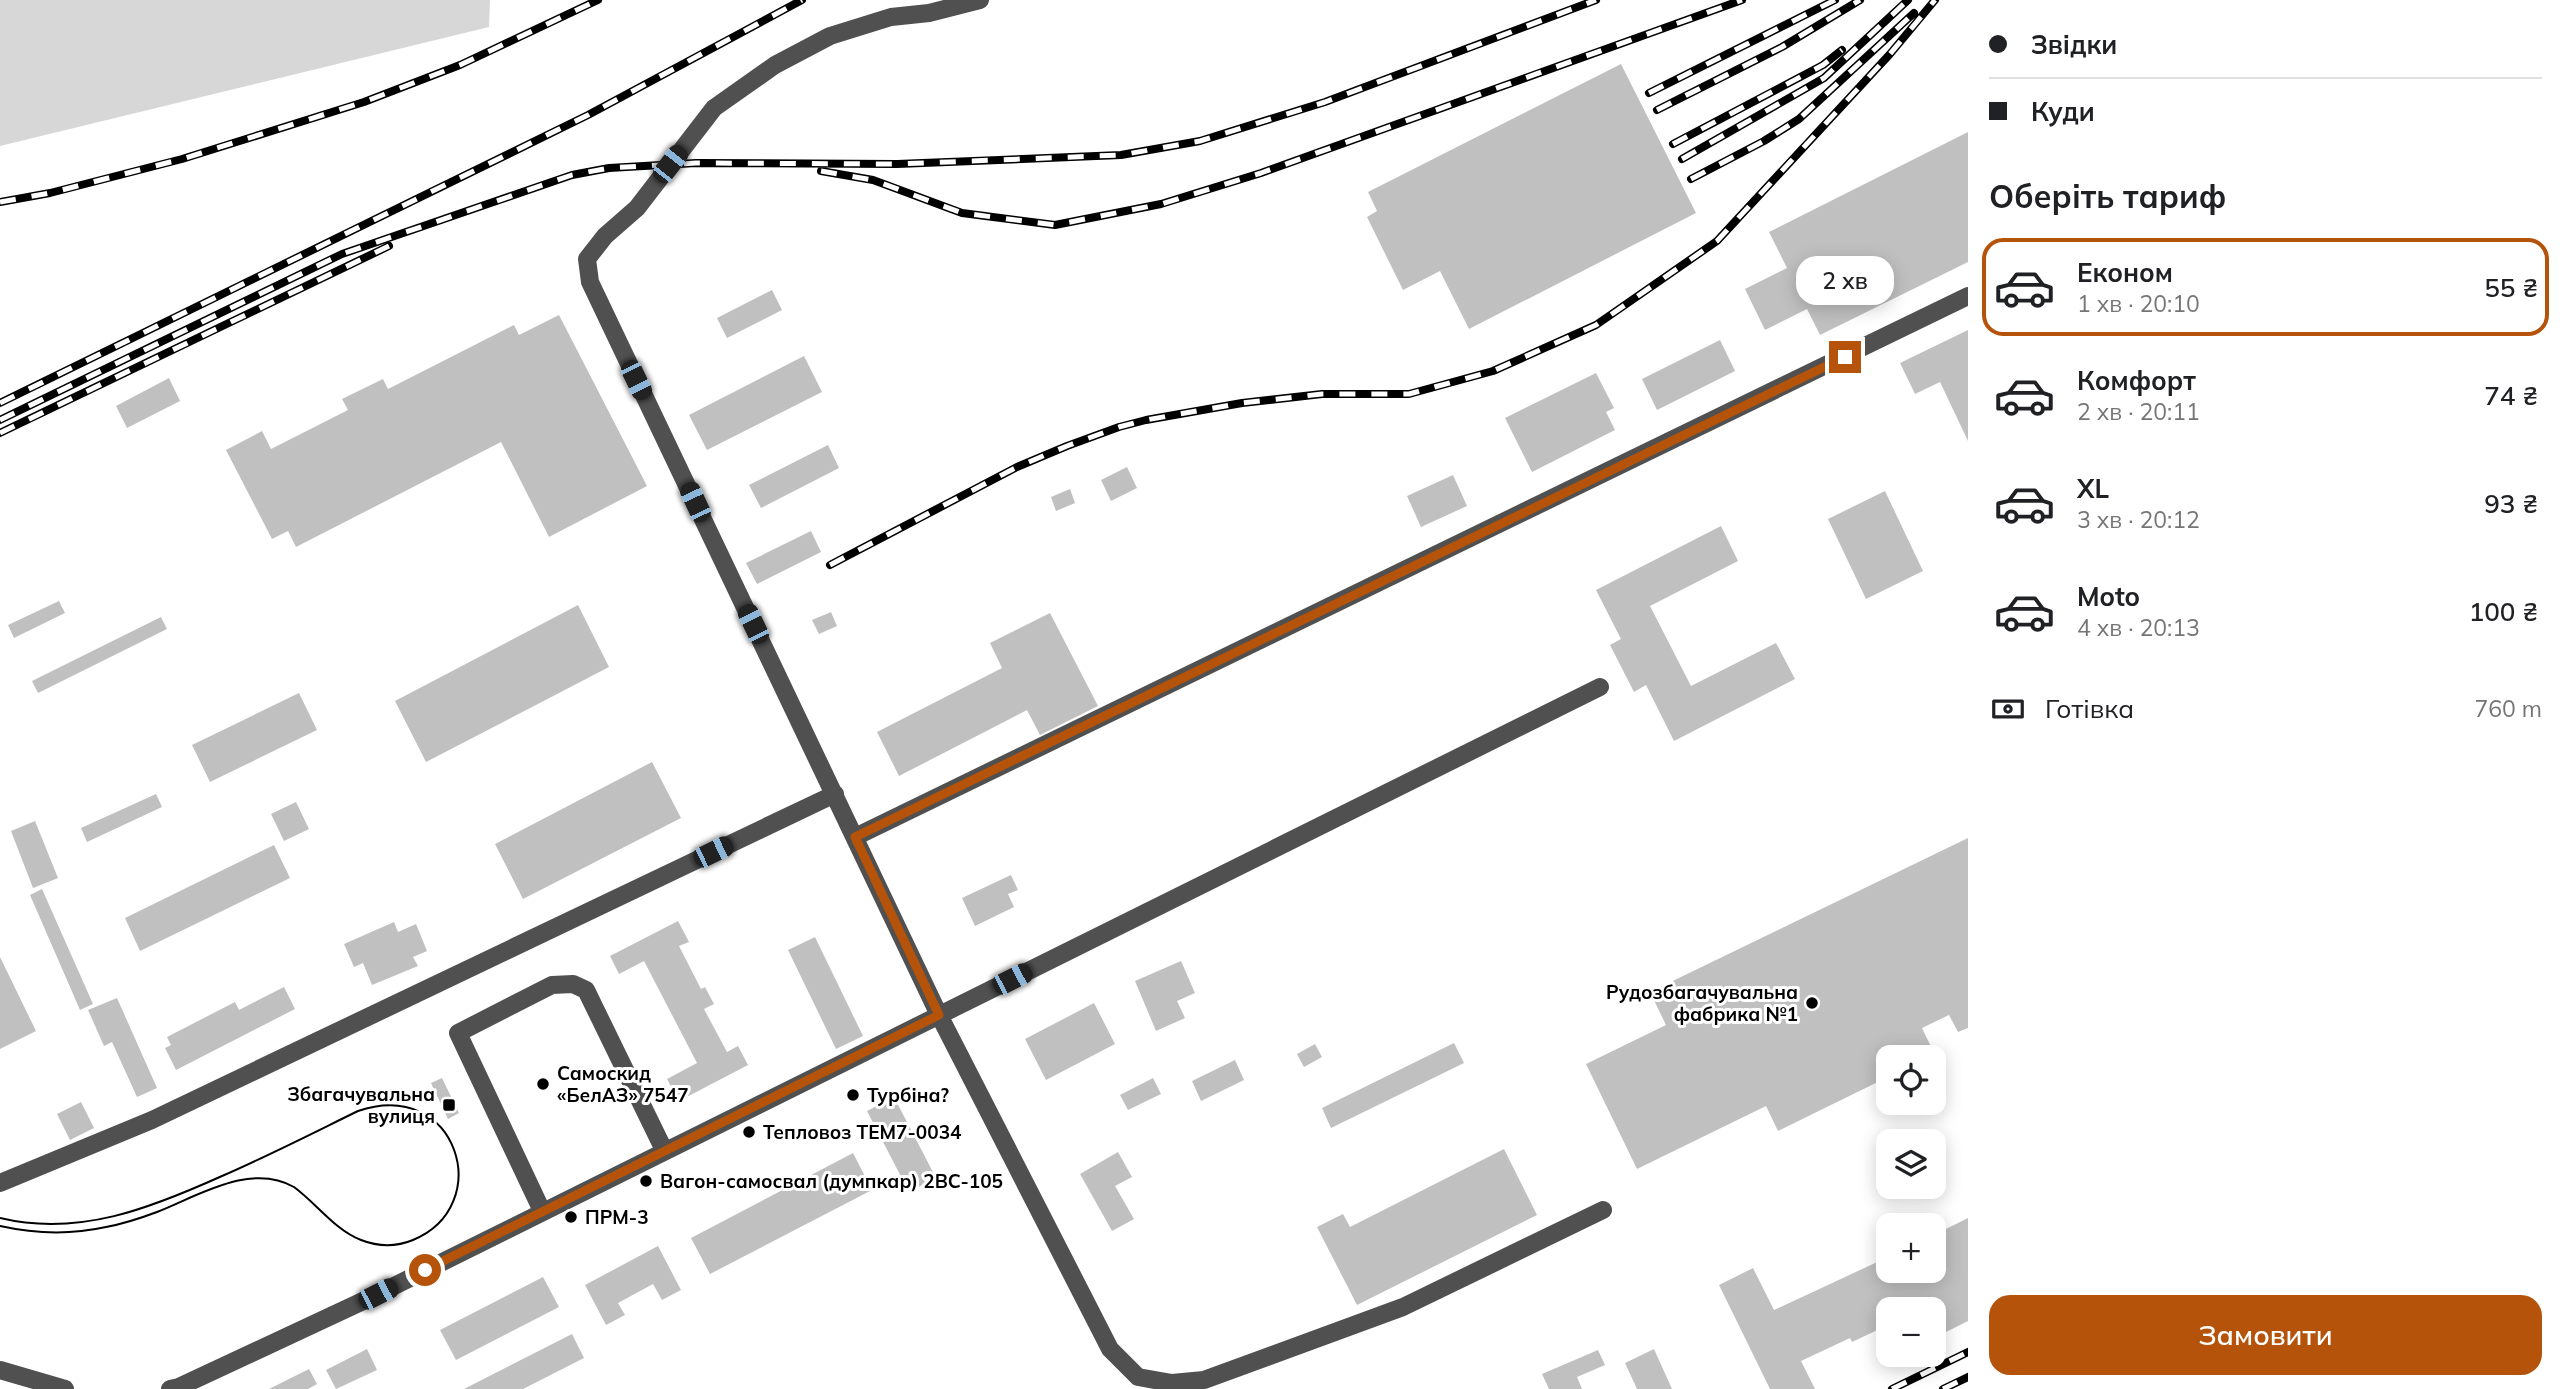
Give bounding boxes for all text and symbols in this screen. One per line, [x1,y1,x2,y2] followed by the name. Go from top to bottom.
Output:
[2031,28,2117,61] text: Звідки
[2031,95,2095,128] text: Куди
[649,141,692,187] car
[1989,176,2226,216] text: Оберіть тариф
[1796,256,1894,304] callout: 2 хв
[1993,256,2056,319] icon: car
[2077,256,2173,289] text: Економ
[1822,266,1868,295] text: 2 хв
[2484,271,2538,304] text: 55 ₴
[2077,289,2200,318] text: 1 хв · 20:10
[1829,341,1861,373] route end
[618,357,655,403] car
[1993,364,2056,427] icon: car
[2077,364,2196,397] text: Комфорт
[2484,379,2538,412] text: 74 ₴
[2077,397,2200,426] text: 2 хв · 20:11
[1993,472,2056,535] icon: car
[2077,472,2109,505] text: XL
[677,479,714,525] car
[2484,487,2538,520] text: 93 ₴
[2077,505,2200,534] text: 3 хв · 20:12
[1993,580,2056,643] icon: car
[2077,580,2140,613] text: Moto
[2469,595,2538,628] text: 100 ₴
[735,601,772,647] car
[2077,613,2200,642] text: 4 хв · 20:13
[1989,690,2027,728] icon: cash
[2045,692,2134,725] text: Готівка
[2474,694,2542,723] text: 760 m
[690,833,737,871] car
[989,960,1036,998] car
[1606,980,1798,1026] place label: Рудозбагачувальна фабрика №1
[1804,995,1820,1011] marker: Рудозбагачувальна фабрика №1
[1876,1045,1946,1367] map controls
[1876,1045,1946,1115] button: locate
[557,1061,689,1107] place label: Самоскид «БелАЗ» 7547
[535,1076,551,1092] marker: Самоскид «БелАЗ» 7547
[287,1082,435,1128] place label: Збагачувальна вулиця
[867,1083,949,1107] place label: Турбіна?
[845,1087,861,1103] marker: Турбіна?
[441,1097,457,1113] marker: Збагачувальна вулиця
[763,1120,962,1144] place label: Тепловоз ТЕМ7-0034
[741,1124,757,1140] marker: Тепловоз ТЕМ7-0034
[1876,1129,1946,1199] button: layers
[660,1169,1003,1193] place label: Вагон-самосвал (думпкар) 2ВС-105
[638,1173,654,1189] marker: Вагон-самосвал (думпкар) 2ВС-105
[585,1205,649,1229] place label: ПРМ-3
[563,1209,579,1225] marker: ПРМ-3
[1876,1213,1946,1283] button: +
[409,1254,441,1286] route start
[355,1275,402,1313] car
[1989,1295,2542,1375] button: Замовити
[1876,1297,1946,1367] button: −

